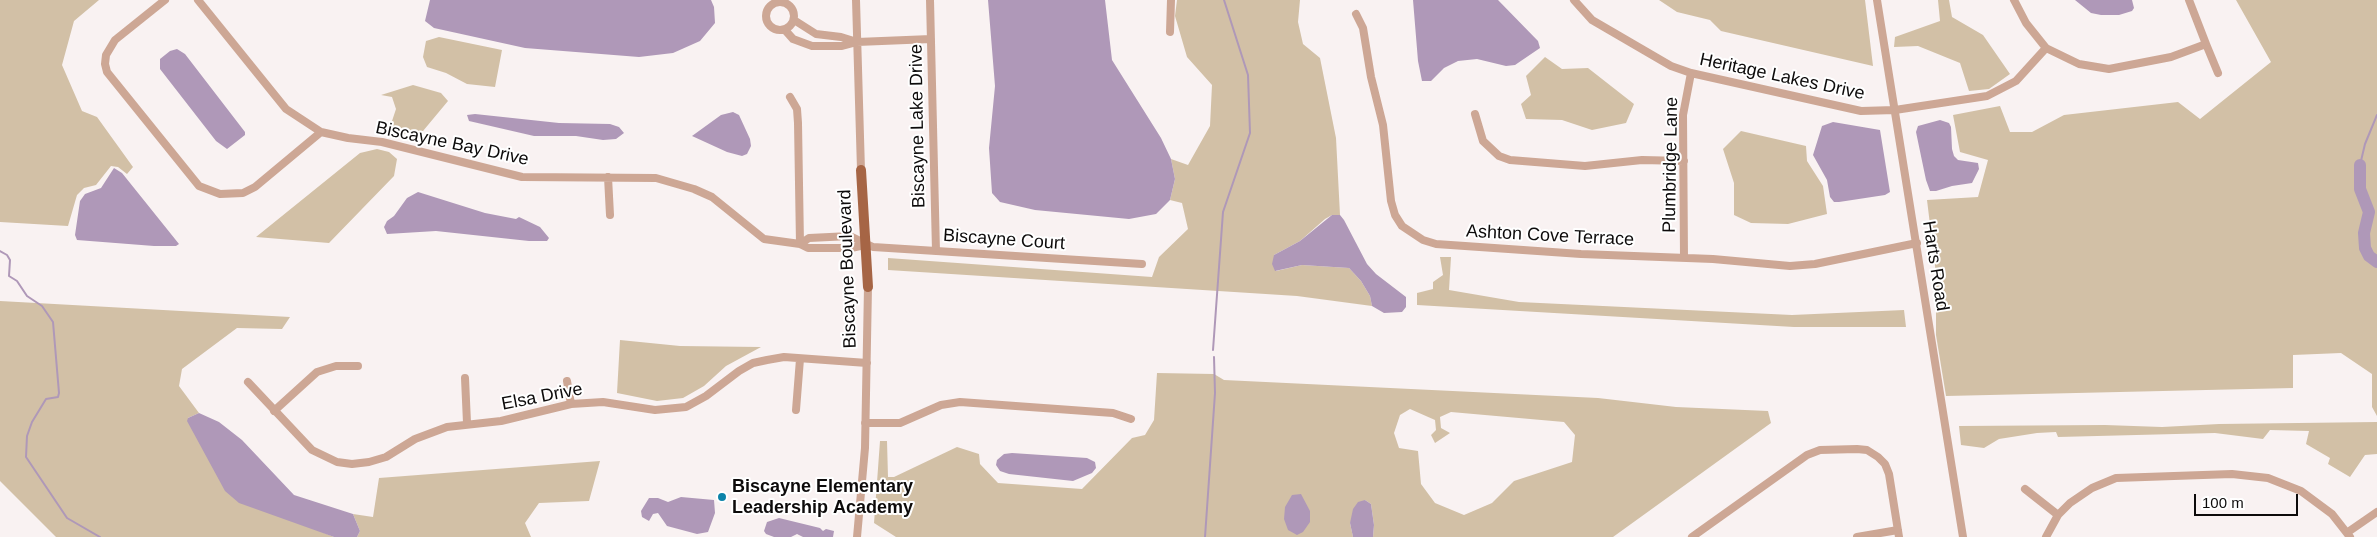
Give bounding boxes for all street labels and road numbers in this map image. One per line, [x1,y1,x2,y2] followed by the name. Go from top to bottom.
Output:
[906,44,930,208] street label: Biscayne Lake Drive
[1698,49,1866,105] street label: Heritage Lakes Drive
[1659,97,1683,233] street label: Plumbridge Lane
[373,117,531,171] street label: Biscayne Bay Drive
[834,189,862,349] street label: Biscayne Boulevard
[1917,219,1953,313] street label: Harts Road
[1466,221,1634,251] street label: Ashton Cove Terrace
[942,225,1066,255] street label: Biscayne Court
[500,379,584,415] street label: Elsa Drive

